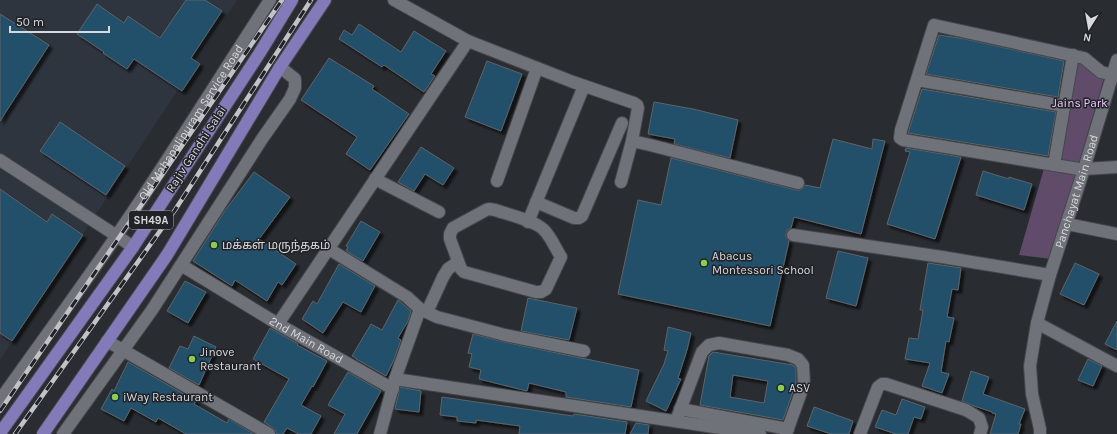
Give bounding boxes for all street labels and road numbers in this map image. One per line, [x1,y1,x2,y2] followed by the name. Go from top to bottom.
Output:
[136,42,246,203] street label: Old Mahapalipuram Service Road
[163,103,229,195] street label: Rajiv Gandhi Salai
[1052,133,1101,250] street label: Panchayat Main Road
[129,211,173,229] road number: SH49A
[267,313,346,366] street label: 2nd Main Road

